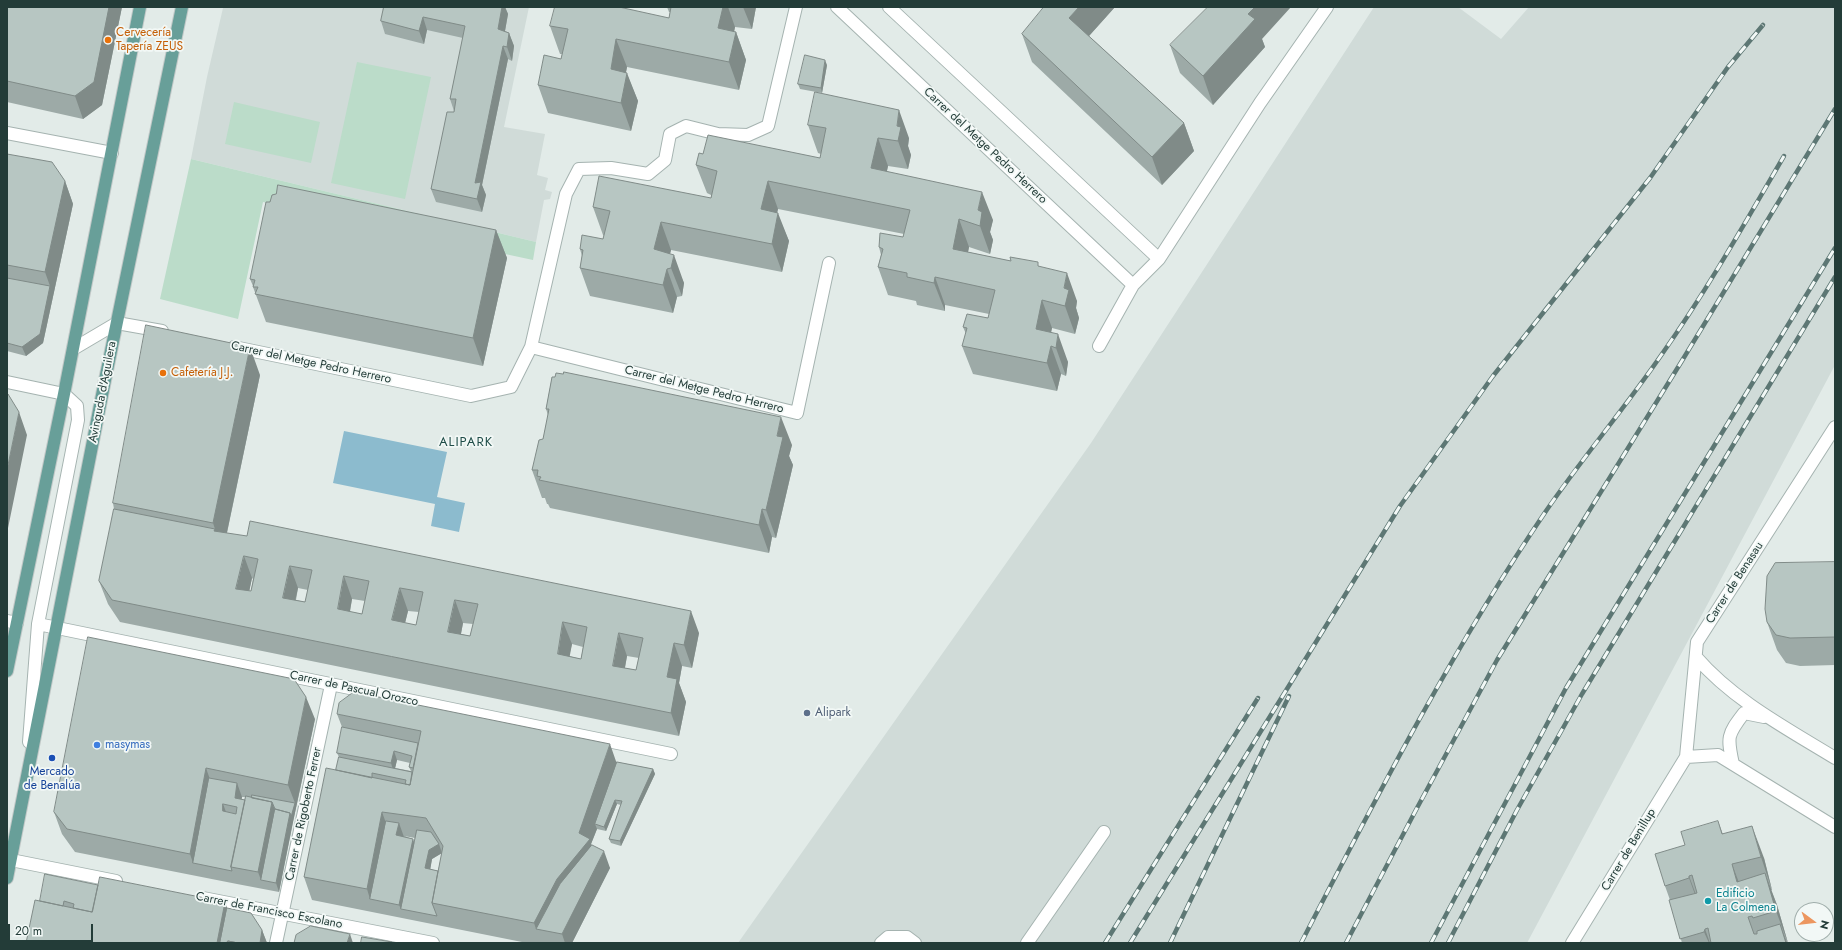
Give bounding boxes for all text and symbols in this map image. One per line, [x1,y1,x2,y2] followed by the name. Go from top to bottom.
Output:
[116,26,183,54] place label: Cervecería Tapería ZEUS
[103,35,113,45] marker: Cervecería Tapería ZEUS
[920,85,1050,207] street label: Carrer del Metge Pedro Herrero
[230,339,392,387] street label: Carrer del Metge Pedro Herrero
[86,340,120,444] street label: Avinguda d'Aguilera
[623,363,785,417] street label: Carrer del Metge Pedro Herrero
[171,366,233,380] place label: Cafetería J.J.
[158,368,168,378] marker: Cafetería J.J.
[439,435,493,451] district label: ALIPARK
[1703,539,1767,627] street label: Carrer de Benasau
[288,668,420,710] street label: Carrer de Pascual Orozco
[815,706,851,720] place label: Alipark
[802,708,812,718] marker: Alipark
[105,738,150,752] place label: masymas
[92,740,102,750] marker: masymas
[283,746,325,882] street label: Carrer de Rigoberto Ferrer
[47,753,57,763] marker: Mercado de Benalúa
[24,765,80,793] place label: Mercado de Benalúa
[1599,806,1659,894] street label: Carrer de Benillup
[1716,887,1776,915] place label: Edificio La Colmena
[194,890,344,932] street label: Carrer de Francisco Escolano
[1703,896,1713,906] marker: Edificio La Colmena
[1794,902,1834,942] north arrow
[10,916,95,942] scale bar
[1816,919,1833,931] text: N
[15,922,42,940] text: 20 m

